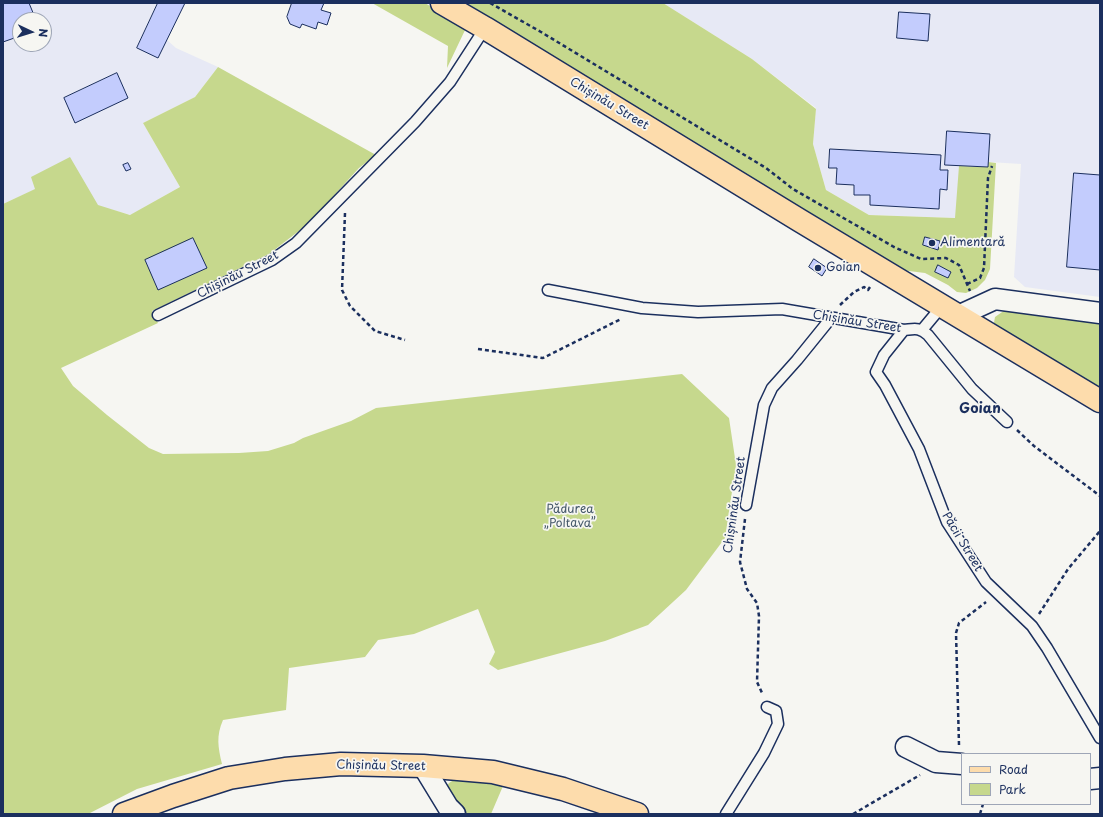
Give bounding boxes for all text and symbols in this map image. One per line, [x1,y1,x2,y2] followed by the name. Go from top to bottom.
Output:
[12,12,52,52] north arrow
[35,28,52,38] text: N
[567,75,651,133] street label: Chișinău Street
[940,236,1005,250] place label: Alimentară
[927,238,937,248] marker: Alimentară
[195,248,281,302] street label: Chișinău Street
[826,261,860,275] place label: Goian
[813,263,823,273] marker: Goian
[812,308,902,336] street label: Chișinău Street
[959,401,1001,417] district label: Goian
[721,456,749,554] street label: Chișninău Street
[544,503,596,531] park label: Pădurea „Poltava”
[939,510,985,574] street label: Păcii Street
[961,753,1091,805] legend
[336,758,426,774] street label: Chișinău Street
[999,760,1028,778] text: Road
[999,780,1026,798] text: Park

